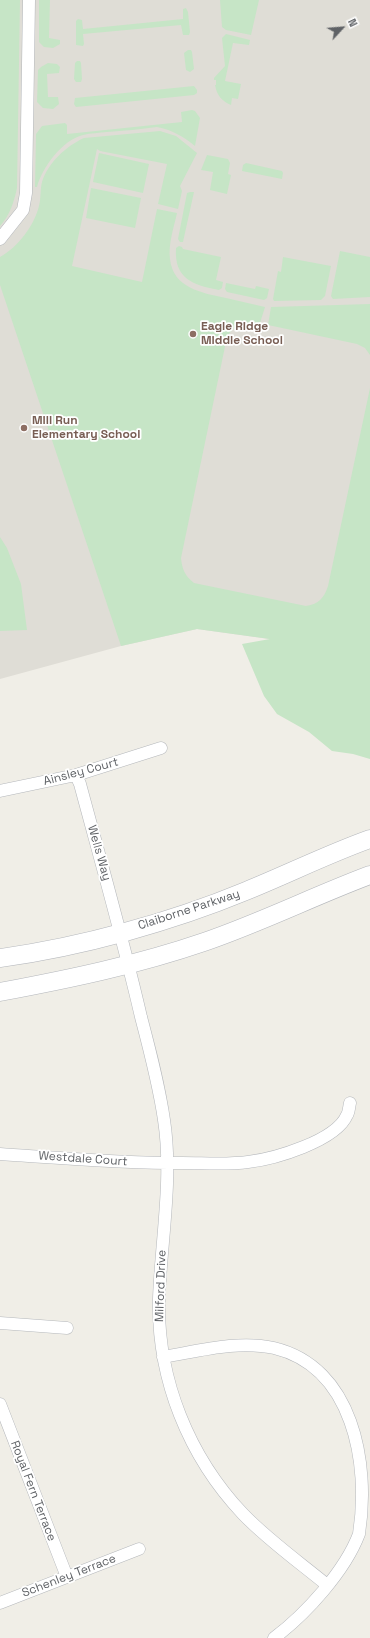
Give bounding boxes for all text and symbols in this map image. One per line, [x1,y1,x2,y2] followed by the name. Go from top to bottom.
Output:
[322,8,362,48] north arrow
[345,16,361,29] text: N
[201,320,283,348] place label: Eagle Ridge Middle School
[188,329,198,339] marker: Eagle Ridge Middle School
[32,414,140,442] place label: Mill Run Elementary School
[19,423,29,433] marker: Mill Run Elementary School
[42,755,120,789] street label: Ainsley Court
[84,824,114,882] street label: Wells Way
[136,887,242,933] street label: Claiborne Parkway
[38,1149,128,1169] street label: Westdale Court
[153,1249,169,1323] street label: Milford Drive
[7,1439,59,1543] street label: Royal Fern Terrace
[20,1551,118,1601] street label: Schenley Terrace

